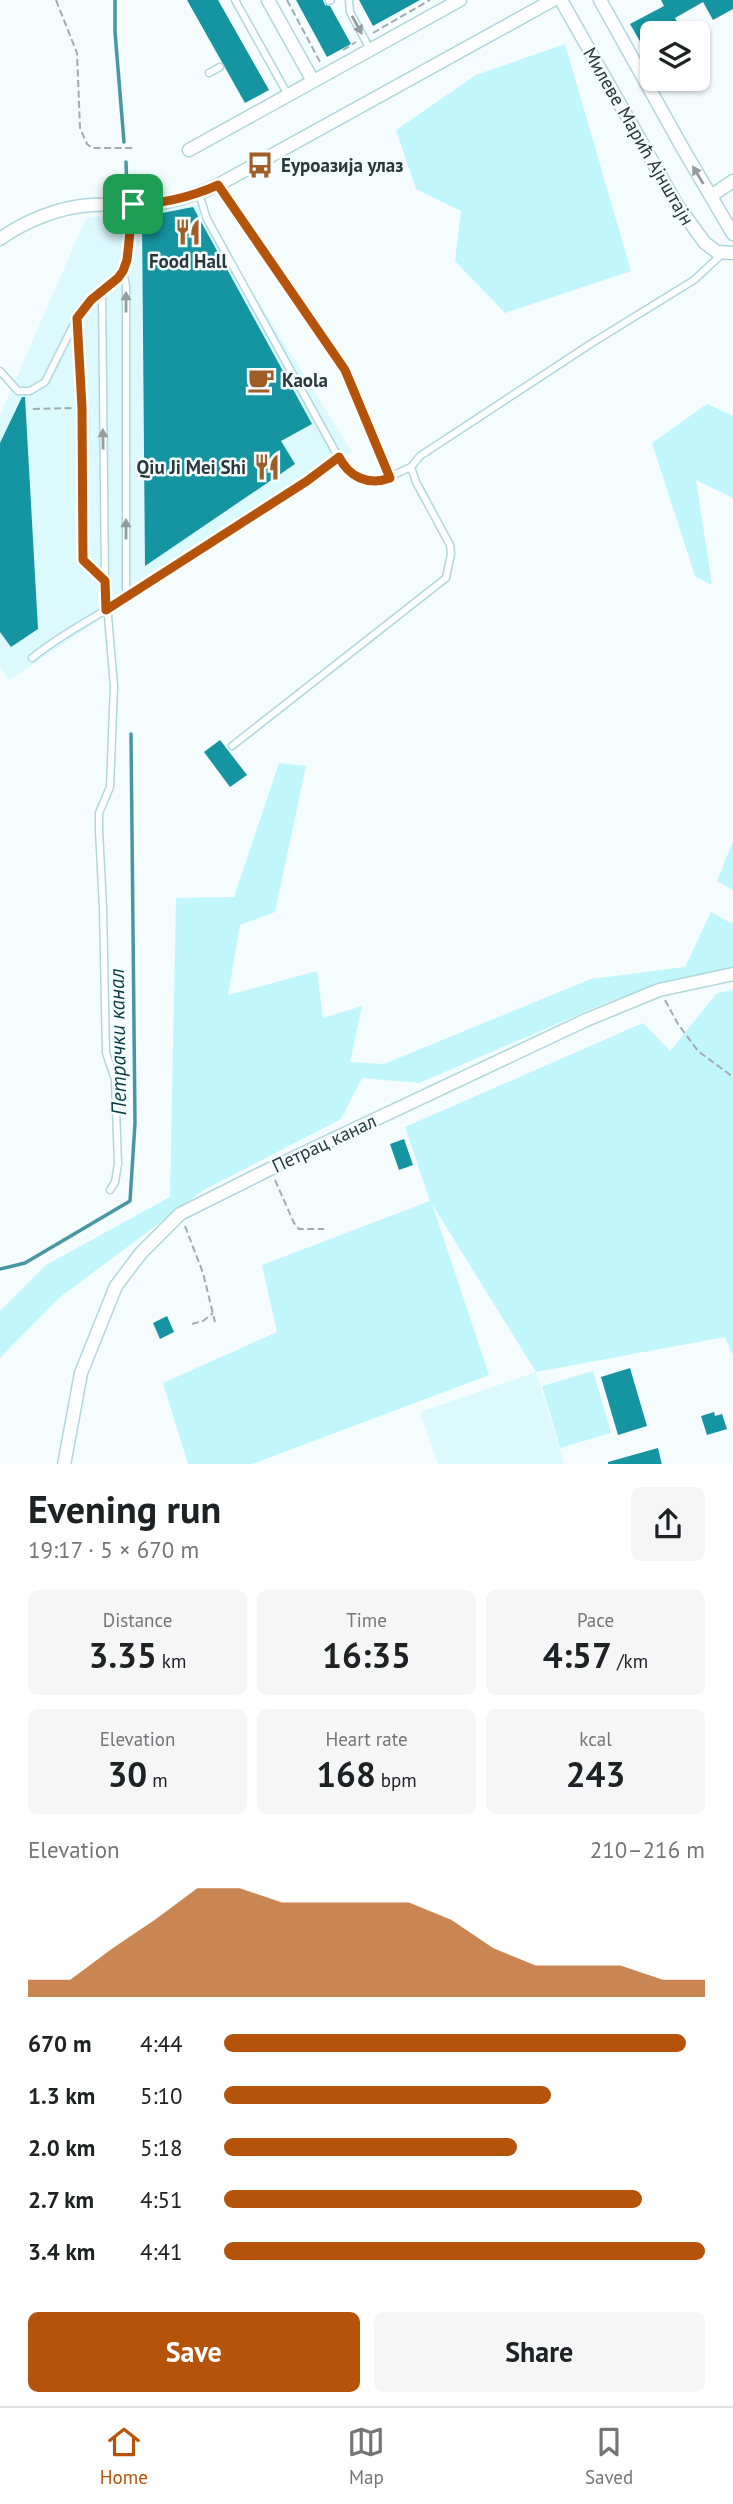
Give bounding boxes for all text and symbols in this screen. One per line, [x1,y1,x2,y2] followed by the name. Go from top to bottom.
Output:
[351,16,363,35] one-way arrow
[640,21,710,91] map controls
[640,21,710,91] button: layers
[578,43,700,229] street label: Милеве Марић Ајнштајн
[245,150,275,180] bus stop icon: Еуроазија улаз
[281,153,403,177] place label: Еуроазија улаз
[692,165,705,184] one-way arrow
[103,174,163,234] pin
[114,185,152,223] icon: arrive
[173,217,203,247] restaurant icon: Food Hall
[149,249,227,273] place label: Food Hall
[120,291,132,313] one-way arrow
[246,365,276,395] cafe icon: Kaola
[282,368,328,392] place label: Kaola
[97,428,109,450] one-way arrow
[252,452,282,482] restaurant icon: Qiu Ji Mei Shi
[137,455,246,479] place label: Qiu Ji Mei Shi
[120,518,132,540] one-way arrow
[103,968,132,1116] water label: Петрачки канал
[268,1108,380,1178] street label: Петрац канал
[28,1484,221,1533] text: Evening run
[631,1487,705,1561] button: share
[28,1535,199,1564] text: 19:17 · 5 × 670 m
[103,1608,172,1632] text: Distance
[346,1608,387,1632] text: Time
[577,1608,614,1632] text: Pace
[89,1632,157,1678] text: 3.35
[322,1632,411,1678] text: 16:35
[543,1632,612,1678] text: 4:57
[157,1649,186,1673] text: km
[612,1649,648,1673] text: /km
[100,1727,175,1751] text: Elevation
[325,1727,408,1751] text: Heart rate
[579,1727,612,1751] text: kcal
[107,1751,147,1797] text: 30
[316,1751,376,1797] text: 168
[566,1751,625,1797] text: 243
[147,1768,168,1792] text: m
[376,1768,417,1792] text: bpm
[28,1835,120,1864] text: Elevation
[590,1835,705,1864] text: 210–216 m
[28,2029,91,2058] text: 670 m
[140,2029,183,2058] text: 4:44
[28,2081,95,2110] text: 1.3 km
[140,2081,183,2110] text: 5:10
[28,2133,95,2162] text: 2.0 km
[140,2133,183,2162] text: 5:18
[28,2185,94,2214] text: 2.7 km
[140,2185,183,2214] text: 4:51
[28,2237,95,2266] text: 3.4 km
[140,2237,183,2266] text: 4:41
[28,2312,360,2392] button: Save
[374,2312,705,2392] button: Share
[100,2423,148,2489] tab: Home
[347,2423,385,2489] tab: Map
[585,2423,633,2489] tab: Saved

